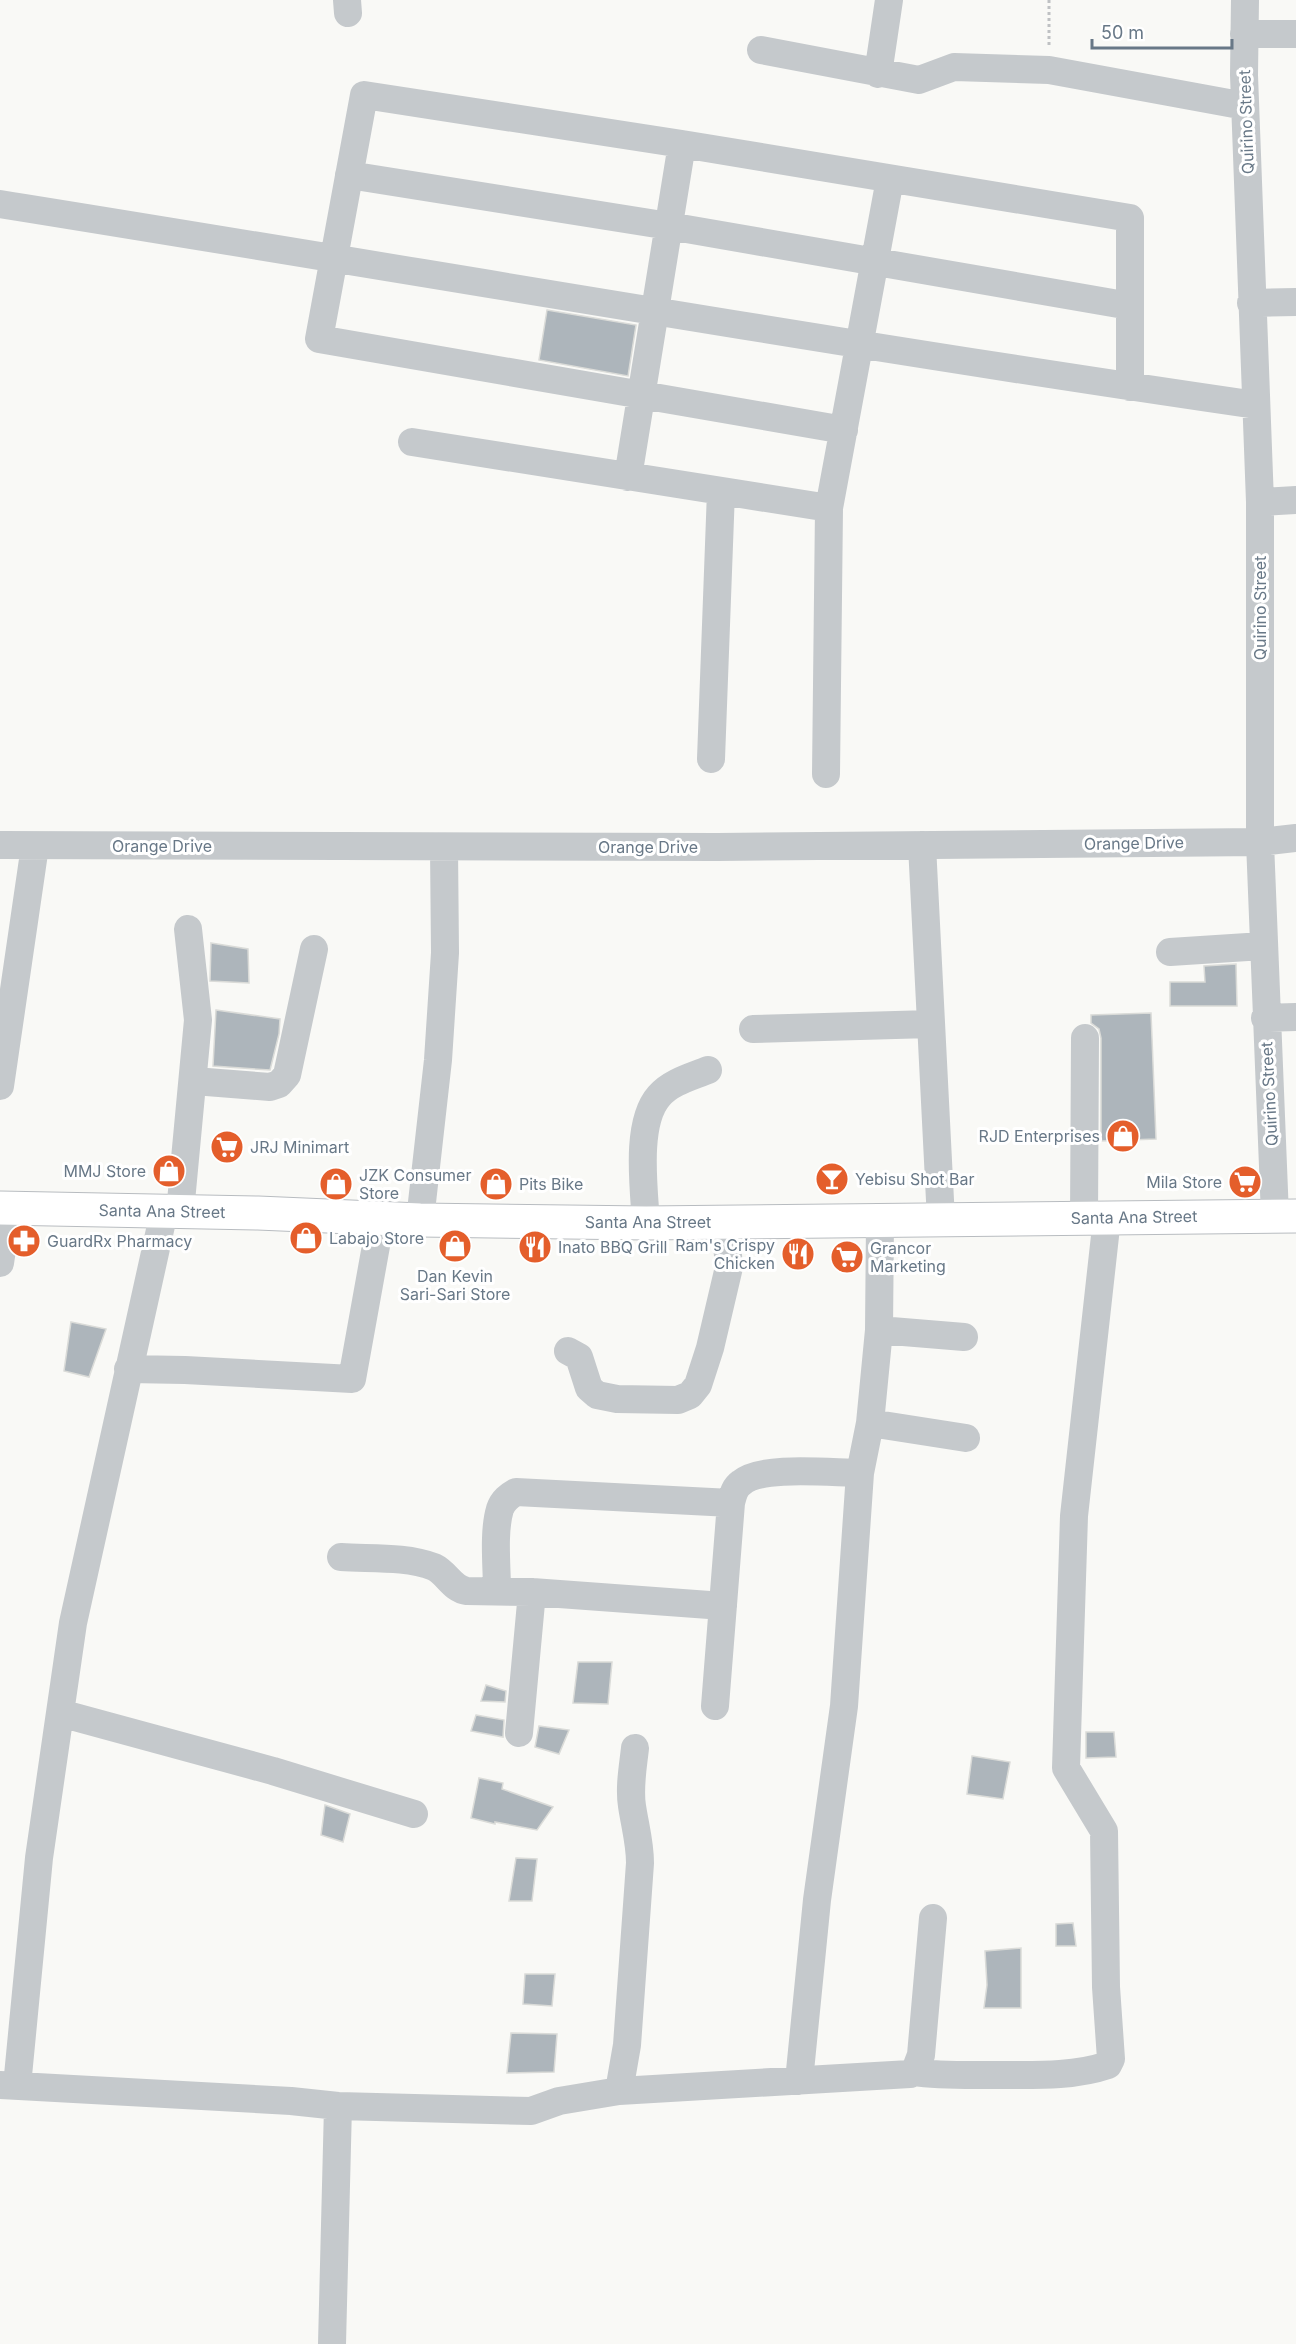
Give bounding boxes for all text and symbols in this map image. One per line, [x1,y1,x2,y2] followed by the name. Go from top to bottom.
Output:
[1092,12,1232,50] scale bar
[1101,22,1144,43] text: 50 m
[1234,69,1258,175] street label: Quirino Street
[1250,556,1270,660] street label: Quirino Street
[1084,832,1184,854] street label: Orange Drive
[112,836,212,856] street label: Orange Drive
[598,837,698,857] street label: Orange Drive
[1256,1041,1282,1147] street label: Quirino Street
[1105,1118,1141,1154] shop icon: RJD Enterprises
[979,1126,1100,1146] place label: RJD Enterprises
[209,1129,245,1165] supermarket icon: JRJ Minimart
[250,1137,349,1157] place label: JRJ Minimart
[151,1153,187,1189] shop icon: MMJ Store
[63,1161,146,1181] place label: MMJ Store
[814,1161,850,1197] bar icon: Yebisu Shot Bar
[1227,1164,1263,1200] supermarket icon: Mila Store
[359,1165,471,1203] place label: JZK Consumer Store
[318,1166,354,1202] shop icon: JZK Consumer Store
[478,1166,514,1202] shop icon: Pits Bike
[855,1169,975,1189] place label: Yebisu Shot Bar
[1146,1172,1222,1192] place label: Mila Store
[519,1174,583,1194] place label: Pits Bike
[99,1200,225,1222] street label: Santa Ana Street
[1071,1206,1197,1228] street label: Santa Ana Street
[585,1212,711,1232] street label: Santa Ana Street
[288,1220,324,1256] shop icon: Labajo Store
[6,1223,42,1259] pharmacy icon: GuardRx Pharmacy
[329,1228,424,1248] place label: Labajo Store
[437,1228,473,1264] shop icon: Dan Kevin Sari-Sari Store
[517,1229,553,1265] restaurant icon: Inato BBQ Grill
[47,1231,192,1251] place label: GuardRx Pharmacy
[675,1235,775,1273] place label: Ram's Crispy Chicken
[780,1236,816,1272] restaurant icon: Ram's Crispy Chicken
[558,1237,667,1257] place label: Inato BBQ Grill
[870,1238,946,1276] place label: Grancor Marketing
[829,1239,865,1275] supermarket icon: Grancor Marketing
[400,1266,510,1304] place label: Dan Kevin Sari-Sari Store

